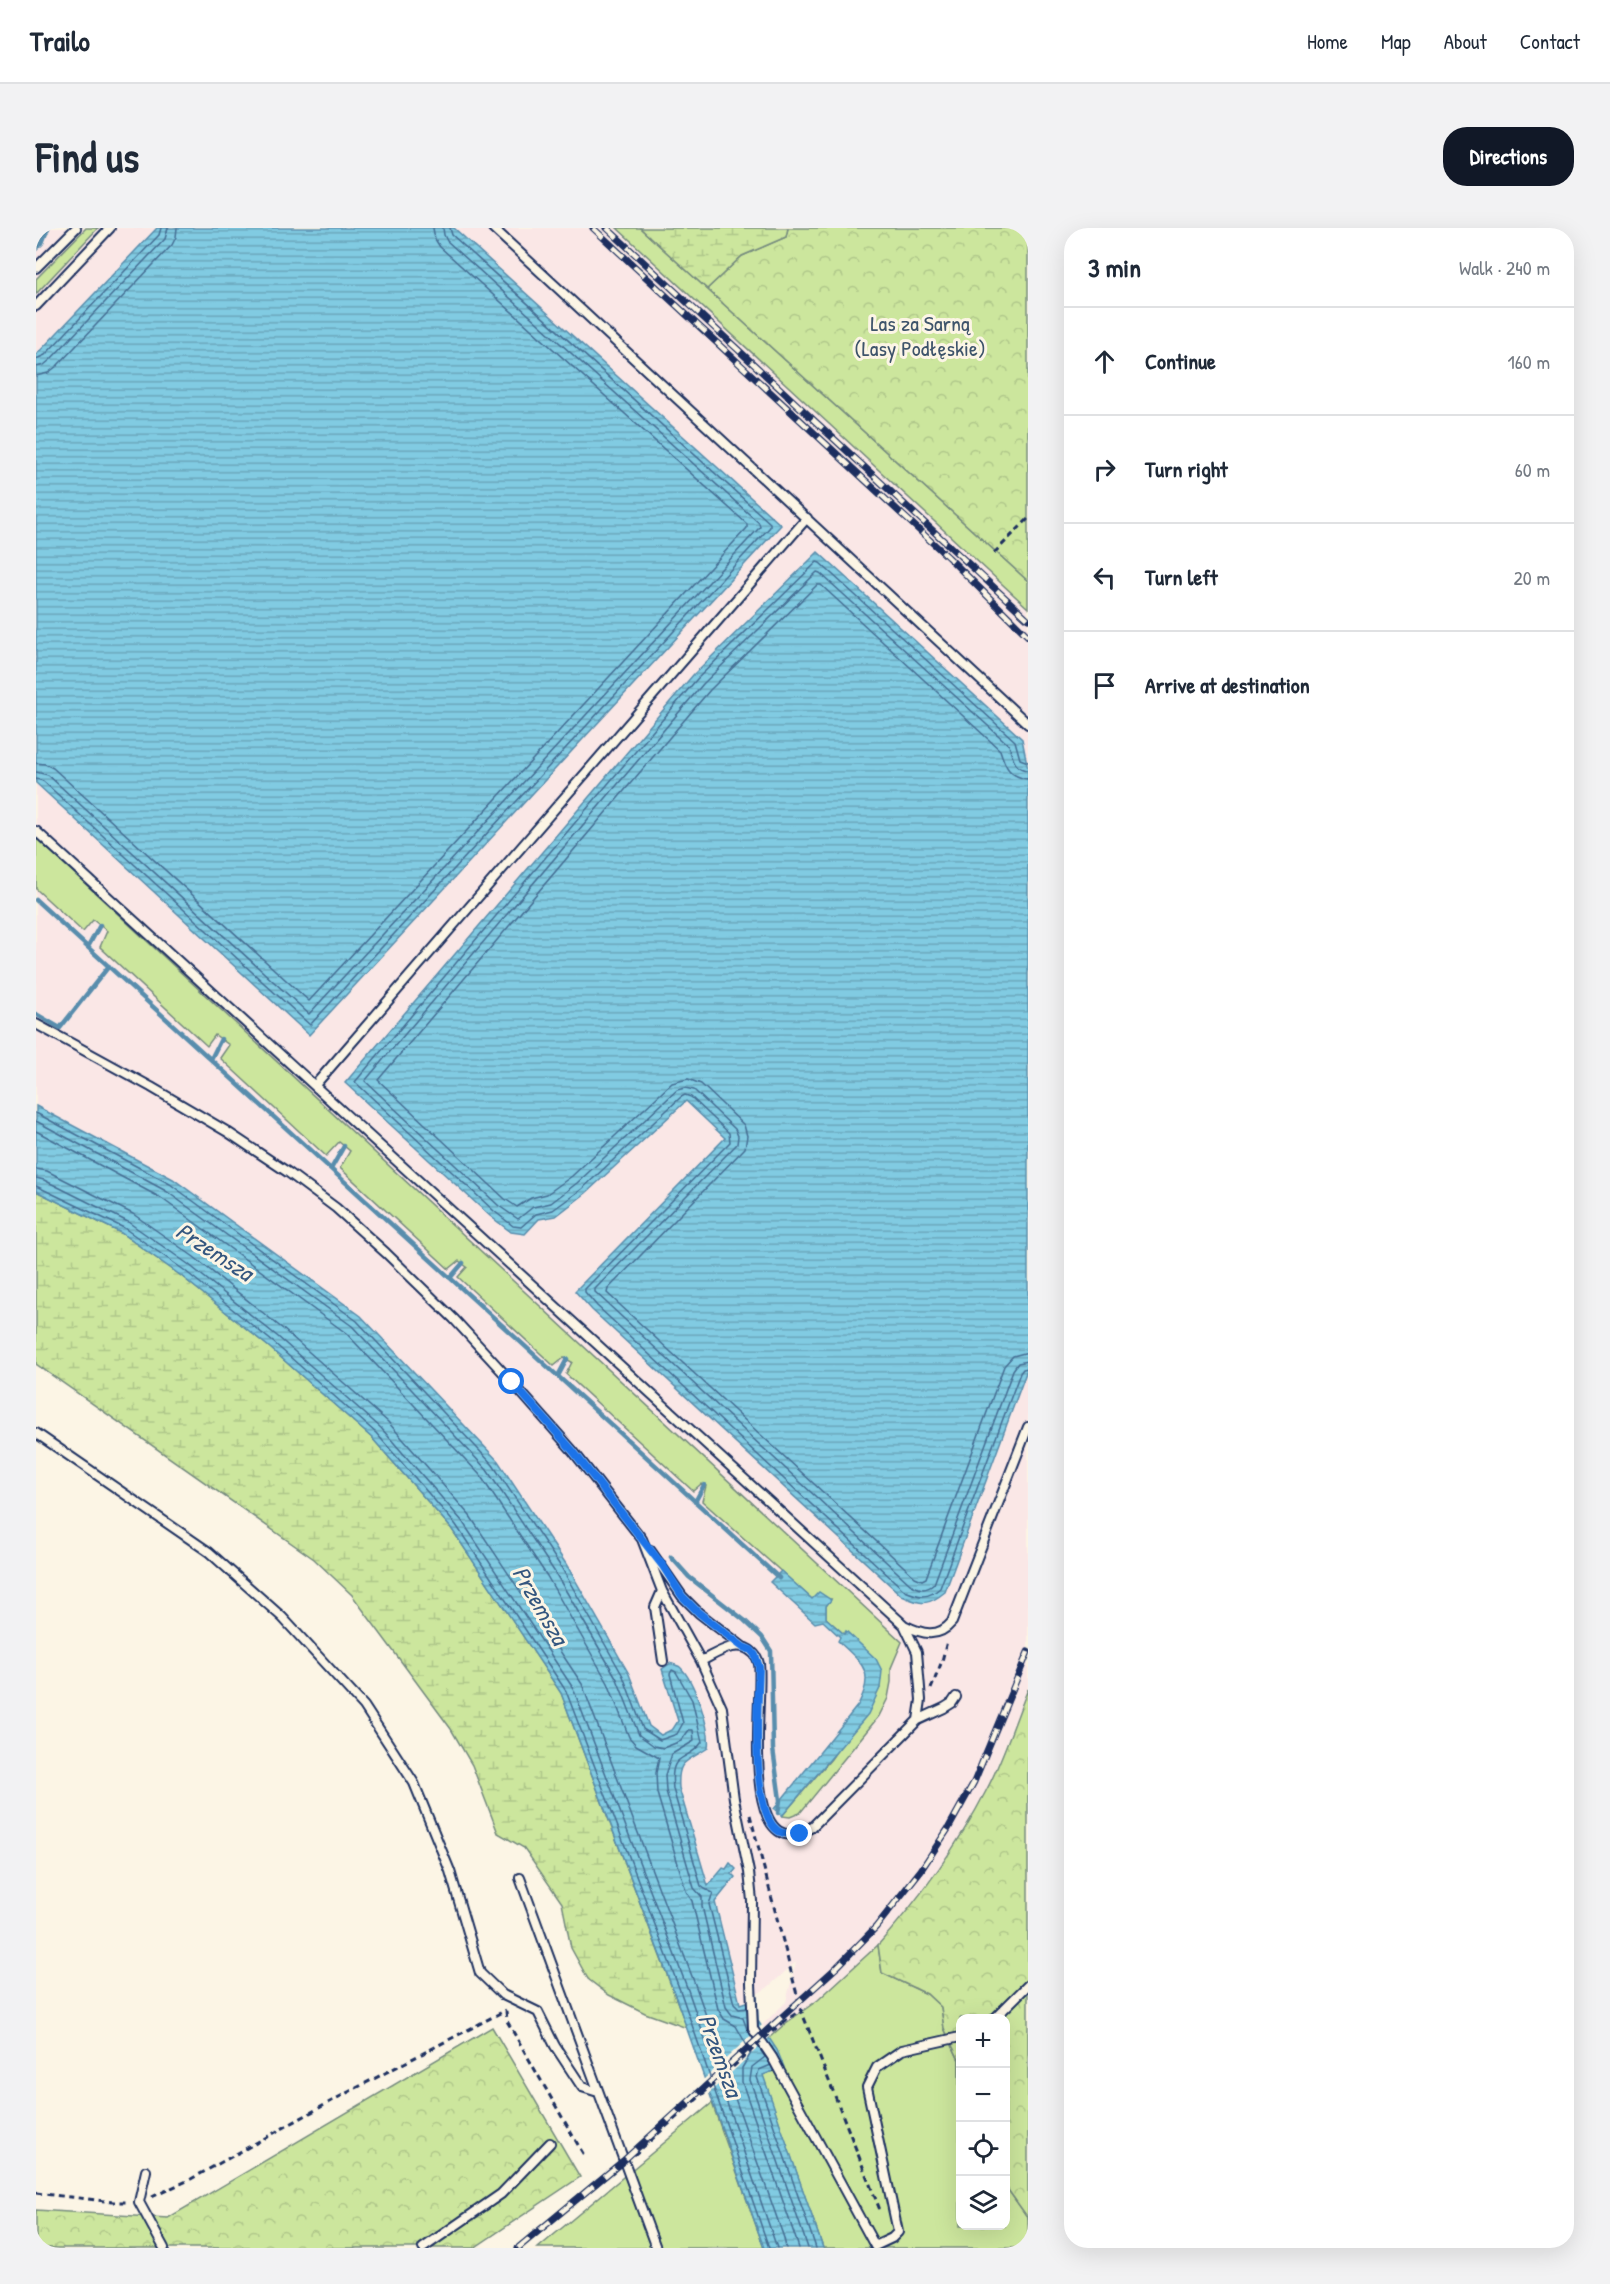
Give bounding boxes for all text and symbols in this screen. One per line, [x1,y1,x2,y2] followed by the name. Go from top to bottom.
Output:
[30,22,90,60] text: Trailo
[1307,27,1348,56] text: Home
[1381,27,1411,56] text: Map
[1444,27,1487,56] text: About
[1520,27,1580,56] text: Contact
[1443,127,1574,186] button: Directions
[36,128,139,185] text: Find us
[1088,250,1141,285] text: 3 min
[1459,254,1550,281] text: Walk · 240 m
[854,308,986,363] park label: Las za Sarną (Lasy Podłęskie)
[1088,345,1121,378] icon: ahead
[1145,346,1216,376] text: Continue
[1508,348,1550,375] text: 160 m
[1088,453,1121,486] icon: right
[1145,454,1228,484] text: Turn right
[1515,456,1550,483] text: 60 m
[1088,561,1121,594] icon: left
[1145,562,1218,592] text: Turn left
[1513,564,1550,591] text: 20 m
[1088,669,1121,702] icon: arrive
[1145,670,1310,700] text: Arrive at destination
[170,1214,262,1289] water label: Przemsza
[498,1368,524,1394] route start
[506,1560,578,1652] water label: Przemsza
[786,1820,812,1846] route end
[691,2009,752,2103] water label: Przemsza
[956,2014,1010,2230] map controls
[956,2014,1010,2068] button: +
[956,2068,1010,2122] button: −
[956,2122,1010,2176] button: locate
[956,2176,1010,2230] button: layers

